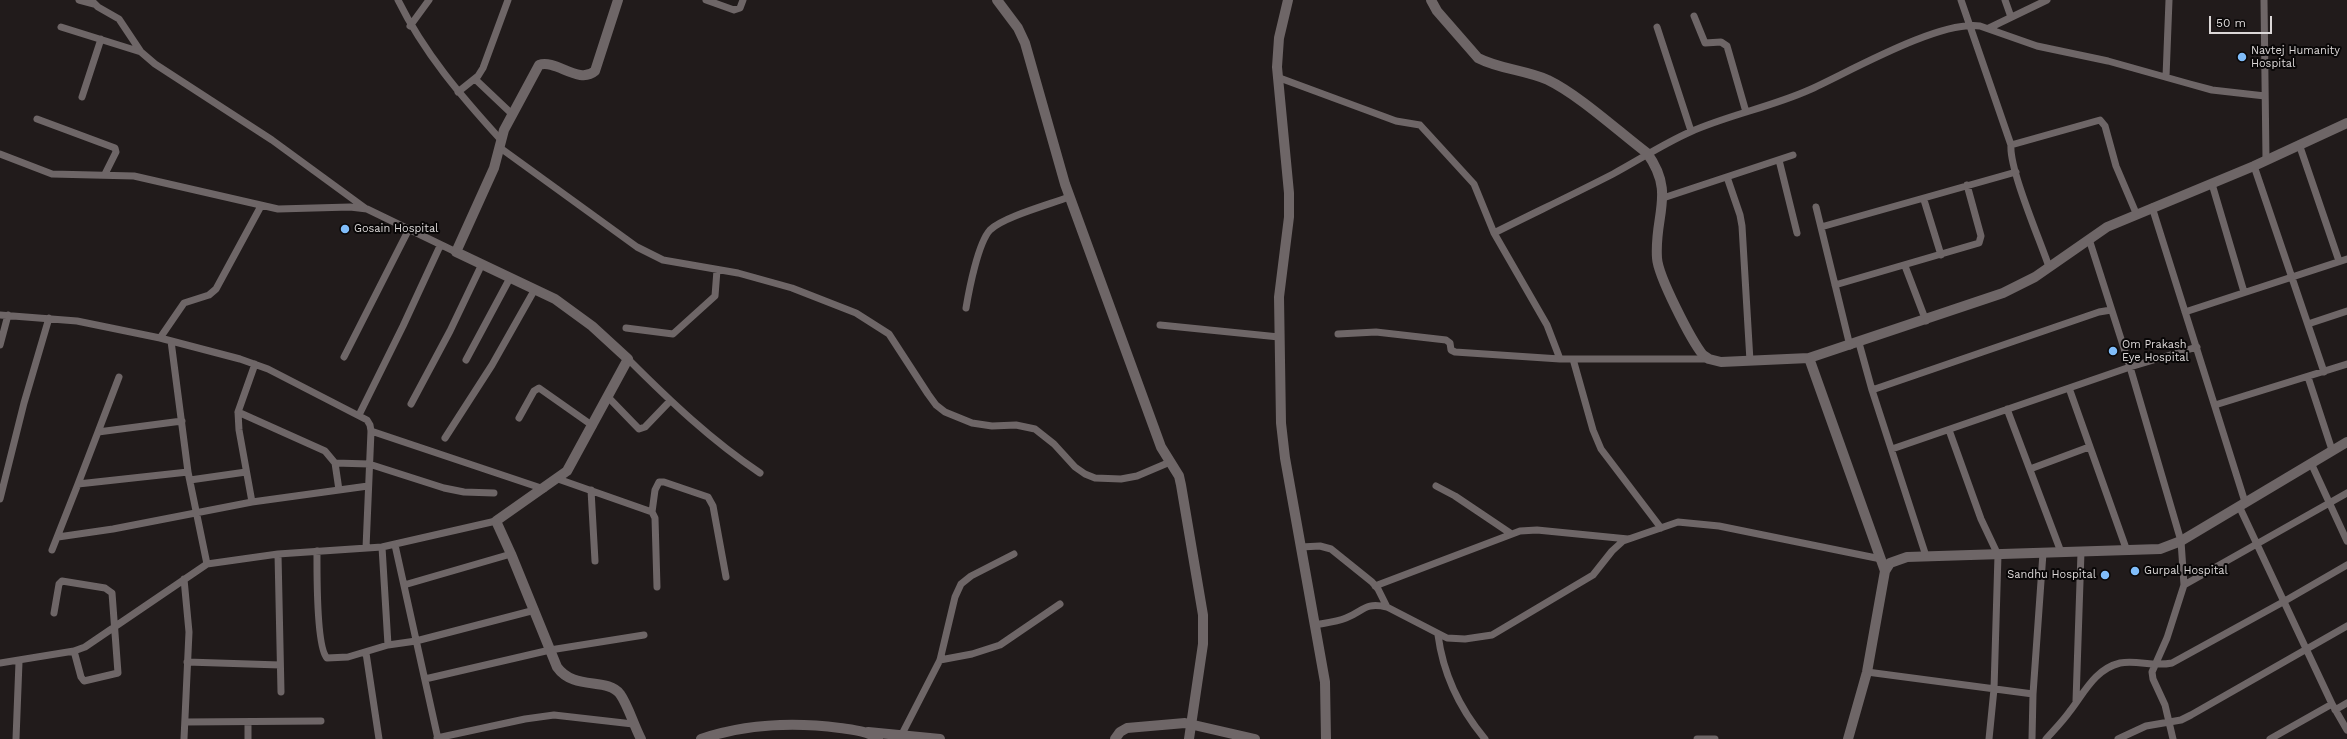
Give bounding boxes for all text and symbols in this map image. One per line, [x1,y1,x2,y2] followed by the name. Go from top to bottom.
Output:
[2211,8,2274,34] scale bar
[2216,16,2246,30] text: 50 m
[2251,44,2340,70] place label: Navtej Humanity Hospital
[2236,51,2248,63] marker: Navtej Humanity Hospital
[354,222,438,236] place label: Gosain Hospital
[339,223,351,235] marker: Gosain Hospital
[2122,338,2189,364] place label: Om Prakash Eye Hospital
[2107,345,2119,357] marker: Om Prakash Eye Hospital
[2144,564,2228,578] place label: Gurpal Hospital
[2129,565,2141,577] marker: Gurpal Hospital
[2007,568,2096,582] place label: Sandhu Hospital
[2099,569,2111,581] marker: Sandhu Hospital

